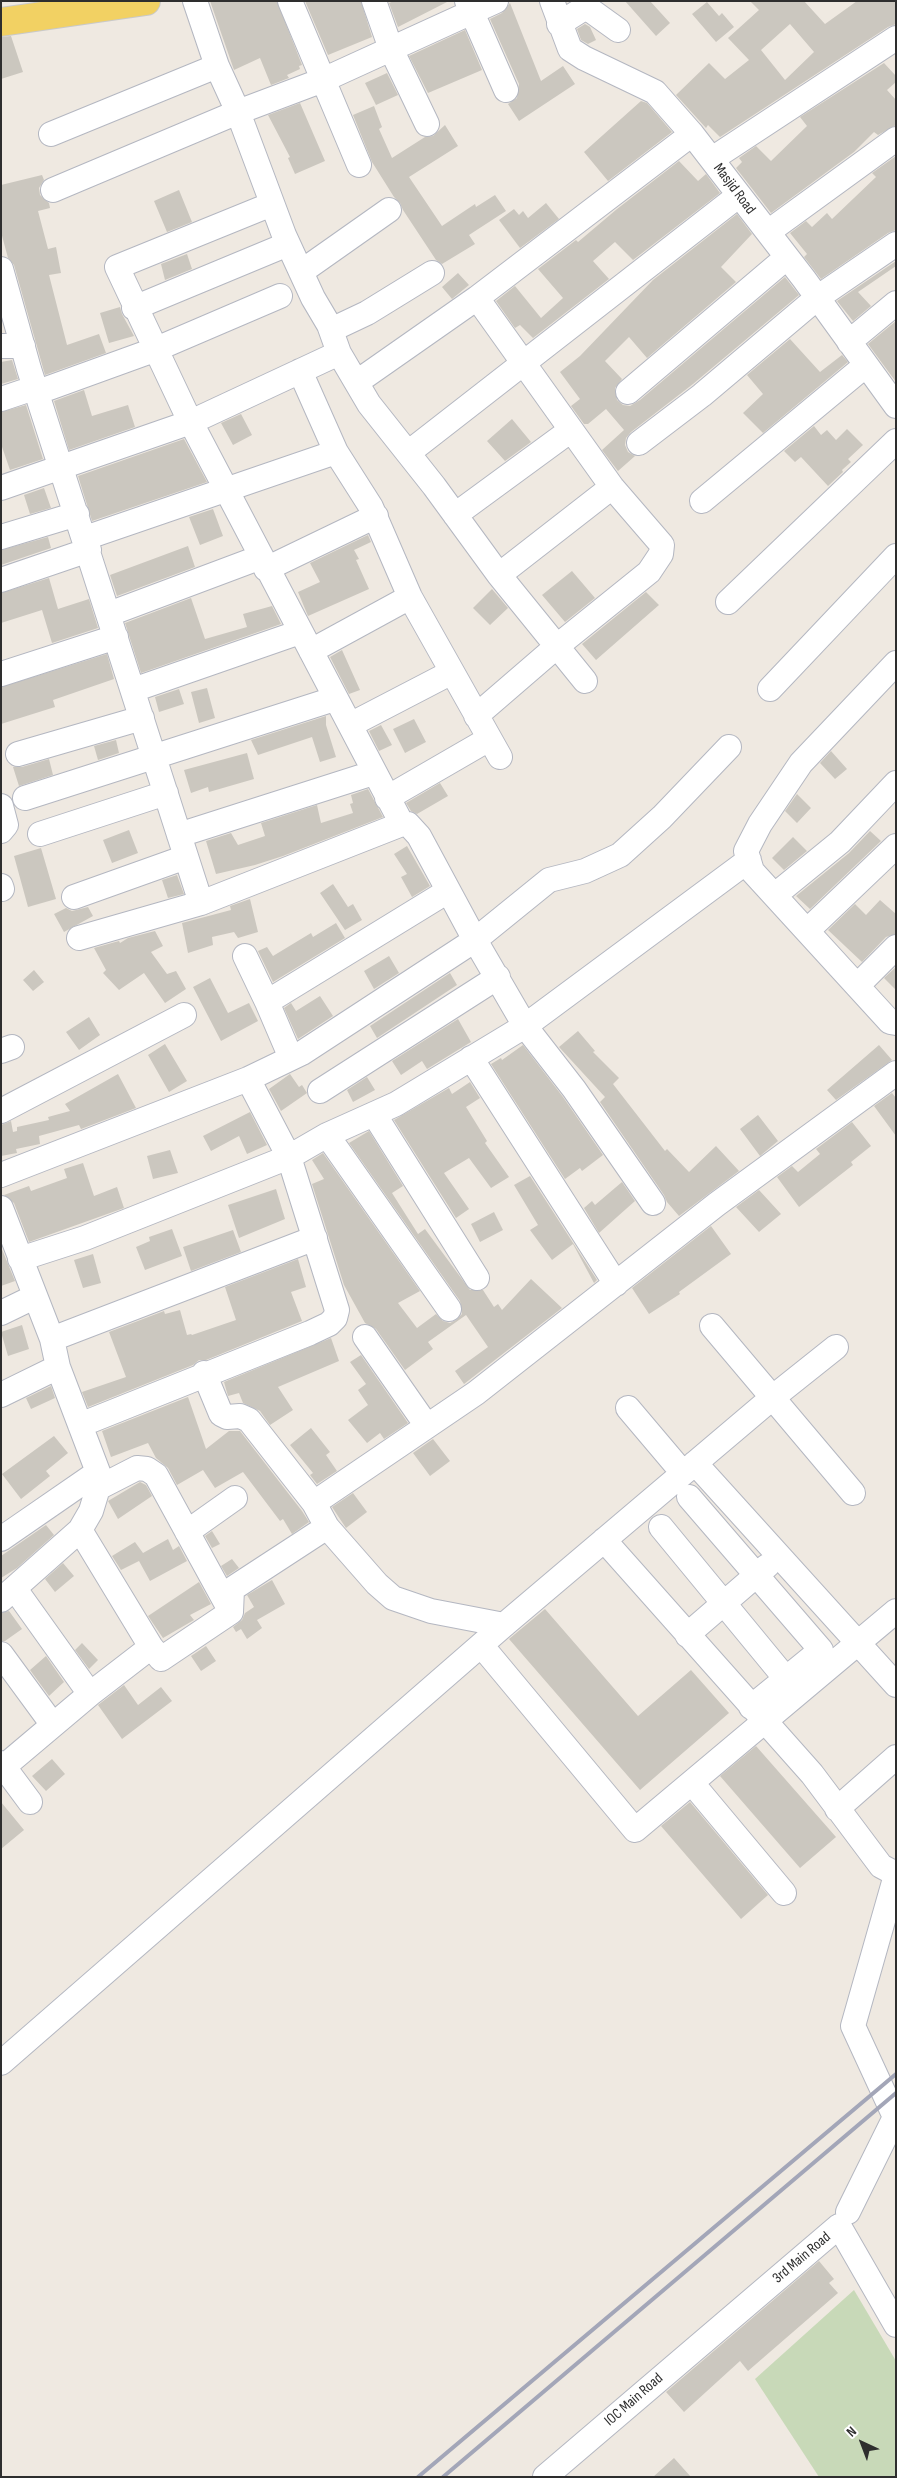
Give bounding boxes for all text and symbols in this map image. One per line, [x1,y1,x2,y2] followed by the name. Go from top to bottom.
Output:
[709,160,759,218] street label: Masjid Road
[769,2229,835,2287] street label: 3rd Main Road
[601,2370,667,2430] street label: IOC Main Road
[837,2418,887,2468] north arrow
[843,2423,860,2440] text: N

